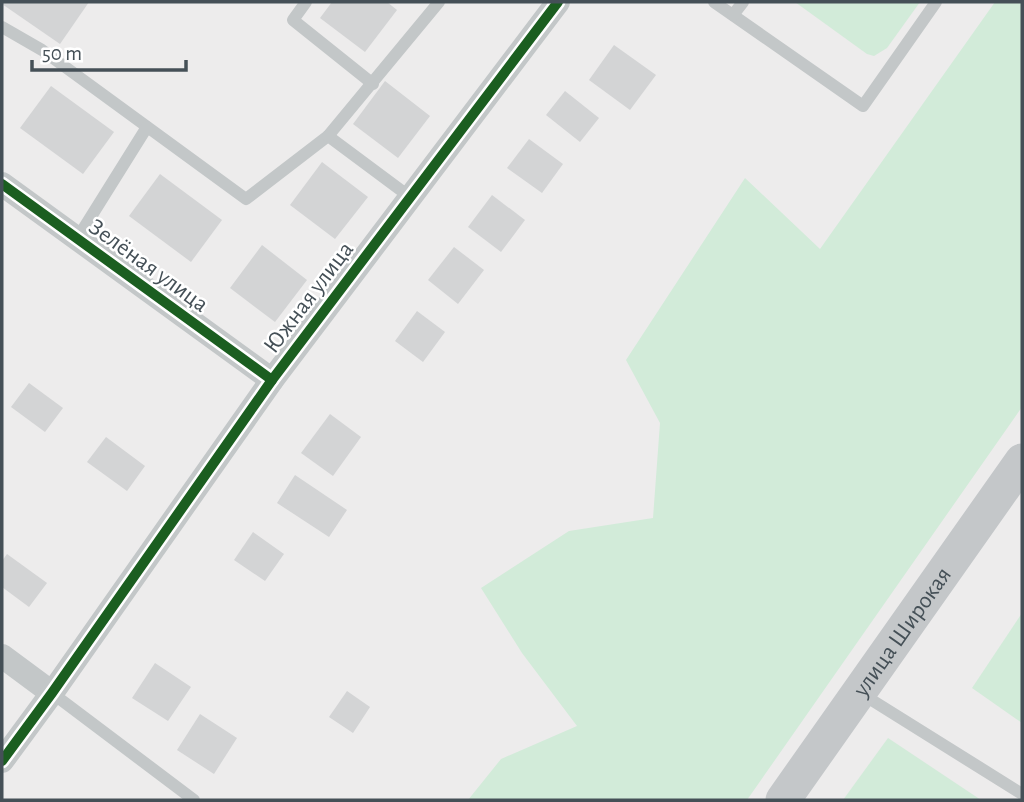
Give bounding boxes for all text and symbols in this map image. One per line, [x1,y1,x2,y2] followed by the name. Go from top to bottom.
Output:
[32,28,186,72] scale bar
[42,43,82,64] text: 50 m
[84,215,213,317] street label: Зелёная улица
[259,237,358,358] street label: Южная улица
[848,563,956,702] street label: улица Широкая

